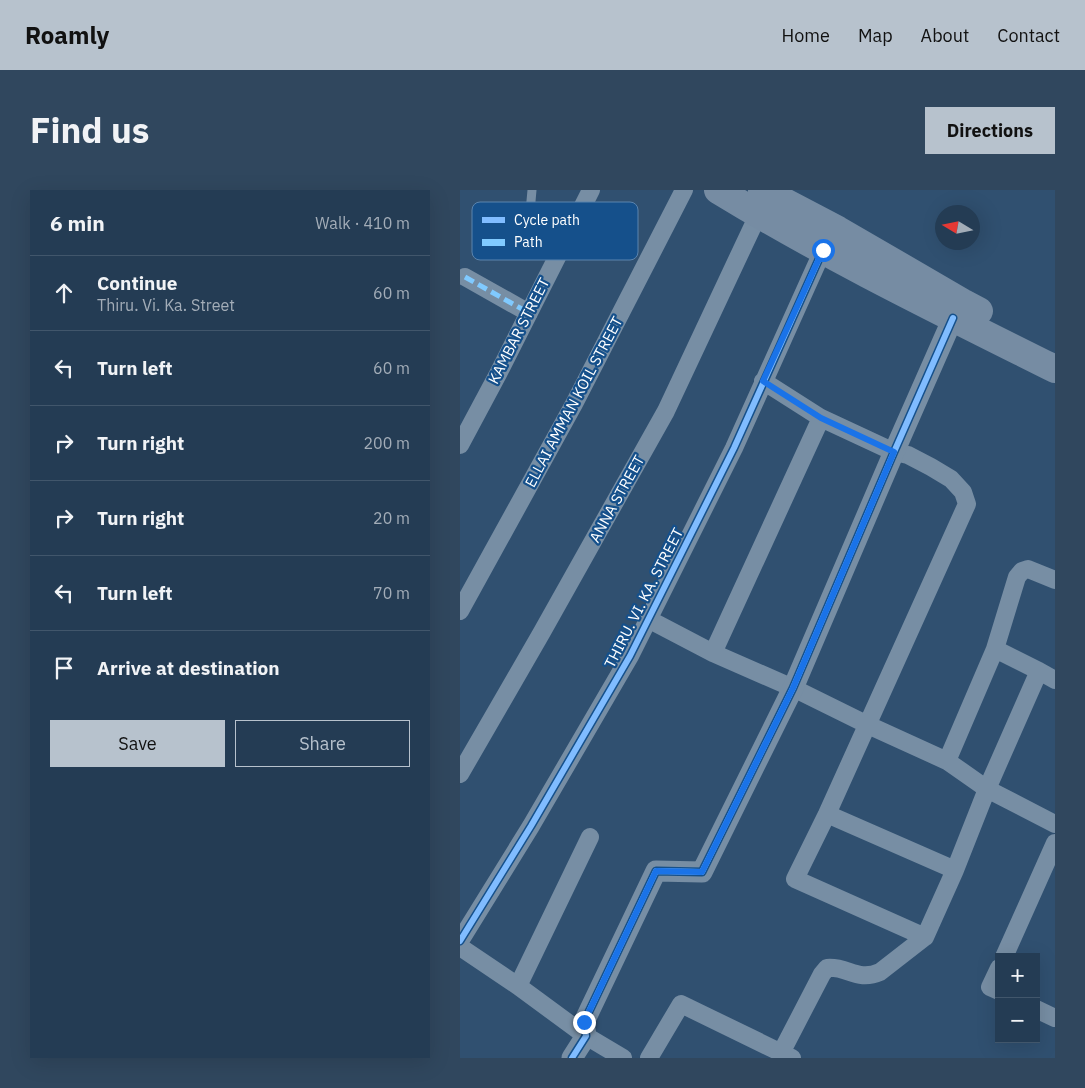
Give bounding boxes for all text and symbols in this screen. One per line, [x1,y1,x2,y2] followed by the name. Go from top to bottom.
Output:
[25,19,109,51] text: Roamly
[782,24,830,47] text: Home
[858,24,893,47] text: Map
[921,24,969,47] text: About
[997,24,1060,47] text: Contact
[30,107,149,153] text: Find us
[925,107,1055,154] button: Directions
[472,202,638,260] legend
[935,205,980,250] north arrow
[50,209,105,237] text: 6 min
[514,211,580,229] text: Cycle path
[315,213,410,233] text: Walk · 410 m
[514,233,543,251] text: Path
[812,239,835,262] route start
[97,271,177,295] text: Continue
[484,274,554,387] street label: KAMBAR STREET
[50,279,78,307] icon: ahead
[373,283,410,303] text: 60 m
[97,295,235,315] text: Thiru. Vi. Ka. Street
[520,313,627,490] street label: ELLAI AMMAN KOIL STREET
[50,354,78,382] icon: left
[97,356,173,380] text: Turn left
[373,358,410,378] text: 60 m
[50,429,78,457] icon: right
[97,431,184,455] text: Turn right
[363,433,410,453] text: 200 m
[585,451,649,546] street label: ANNA STREET
[50,504,78,532] icon: right
[97,506,184,530] text: Turn right
[373,508,410,528] text: 20 m
[600,524,687,671] street label: THIRU. VI. KA. STREET
[50,579,78,607] icon: left
[97,581,173,605] text: Turn left
[373,583,410,603] text: 70 m
[50,654,78,682] icon: arrive
[97,656,280,680] text: Arrive at destination
[50,720,225,767] button: Save
[235,720,410,767] button: Share
[995,953,1040,1043] map controls
[995,953,1040,998] button: +
[995,998,1040,1043] button: −
[573,1011,596,1034] route end

